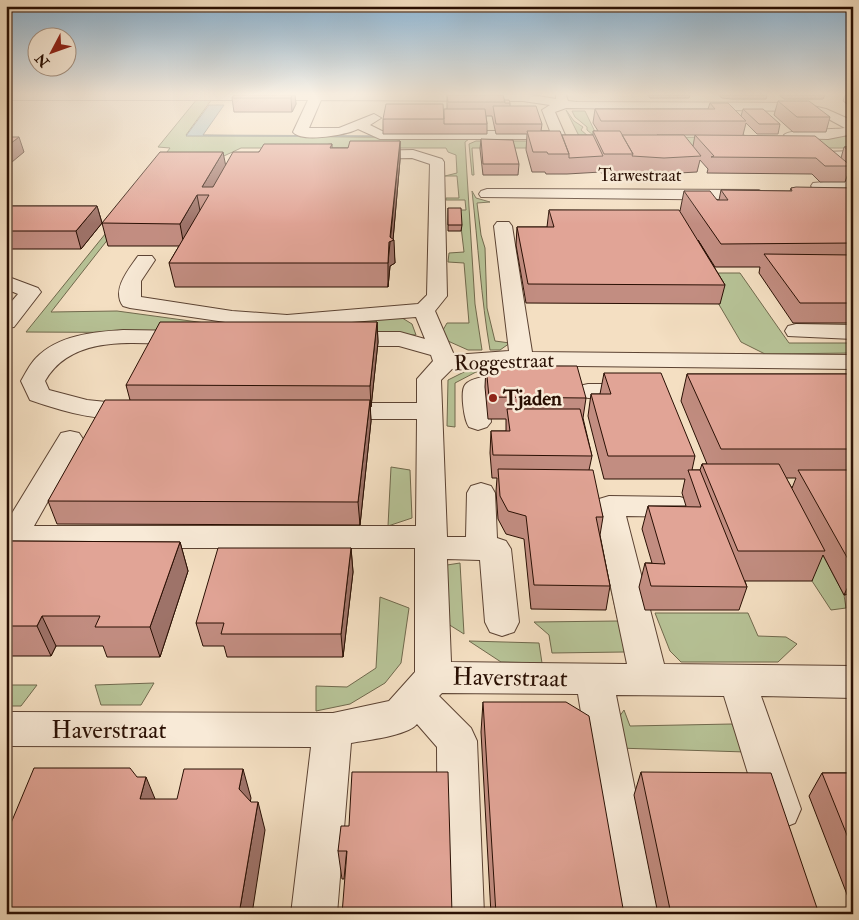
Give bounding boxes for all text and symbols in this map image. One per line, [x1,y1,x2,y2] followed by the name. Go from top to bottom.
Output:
[28,28,78,78] north arrow
[32,50,54,71] text: N
[598,164,682,187] street label: Tarwestraat
[453,347,555,377] street label: Roggestraat
[502,385,562,412] place label: Tjaden
[487,392,499,404] marker: Tjaden
[452,661,568,695] street label: Haverstraat
[51,715,167,746] street label: Haverstraat

